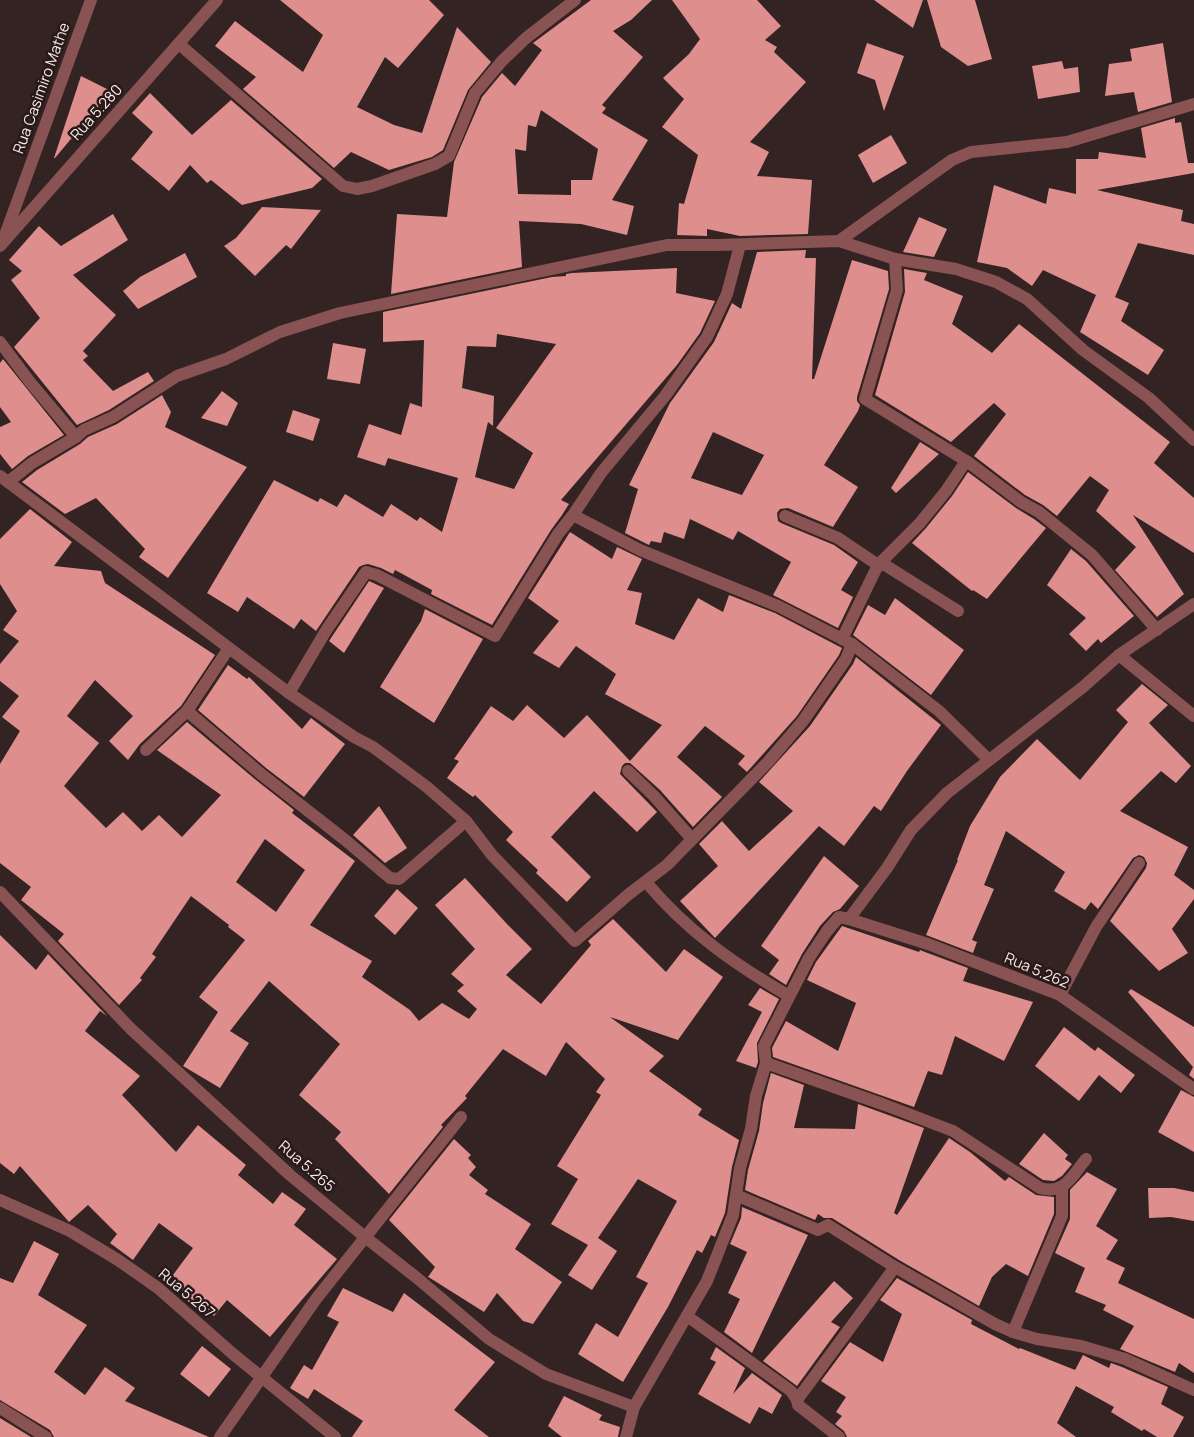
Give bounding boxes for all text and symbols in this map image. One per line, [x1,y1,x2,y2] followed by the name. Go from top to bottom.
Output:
[8,19,75,156] street label: Rua Casimiro Mathe
[65,79,127,145] street label: Rua 5.280
[1001,947,1073,993] street label: Rua 5.262
[274,1136,340,1196] street label: Rua 5.265
[154,1263,220,1323] street label: Rua 5.267

